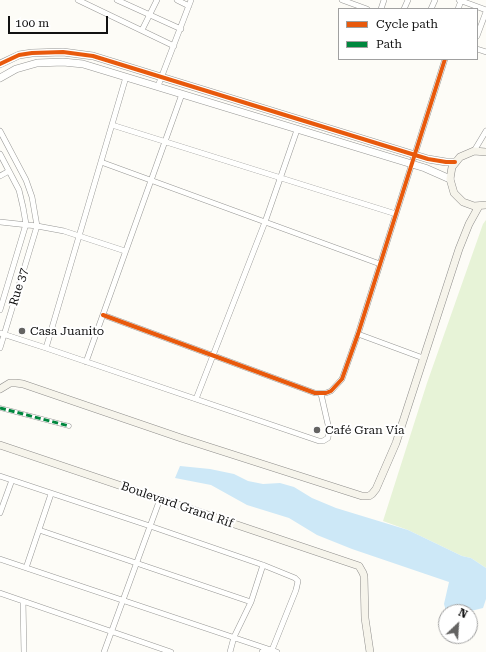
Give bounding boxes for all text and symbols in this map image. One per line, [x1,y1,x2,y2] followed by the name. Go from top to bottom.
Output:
[10,8,110,34] scale bar
[338,8,478,60] legend
[15,16,49,30] text: 100 m
[376,17,438,31] text: Cycle path
[376,37,402,51] text: Path
[6,266,32,308] street label: Rue 37
[30,324,104,338] place label: Casa Juanito
[17,326,27,336] marker: Casa Juanito
[325,423,405,437] place label: Café Gran Vía
[312,425,322,435] marker: Café Gran Vía
[119,479,235,531] street label: Boulevard Grand Rif
[438,604,478,644] north arrow
[456,606,469,621] text: N

